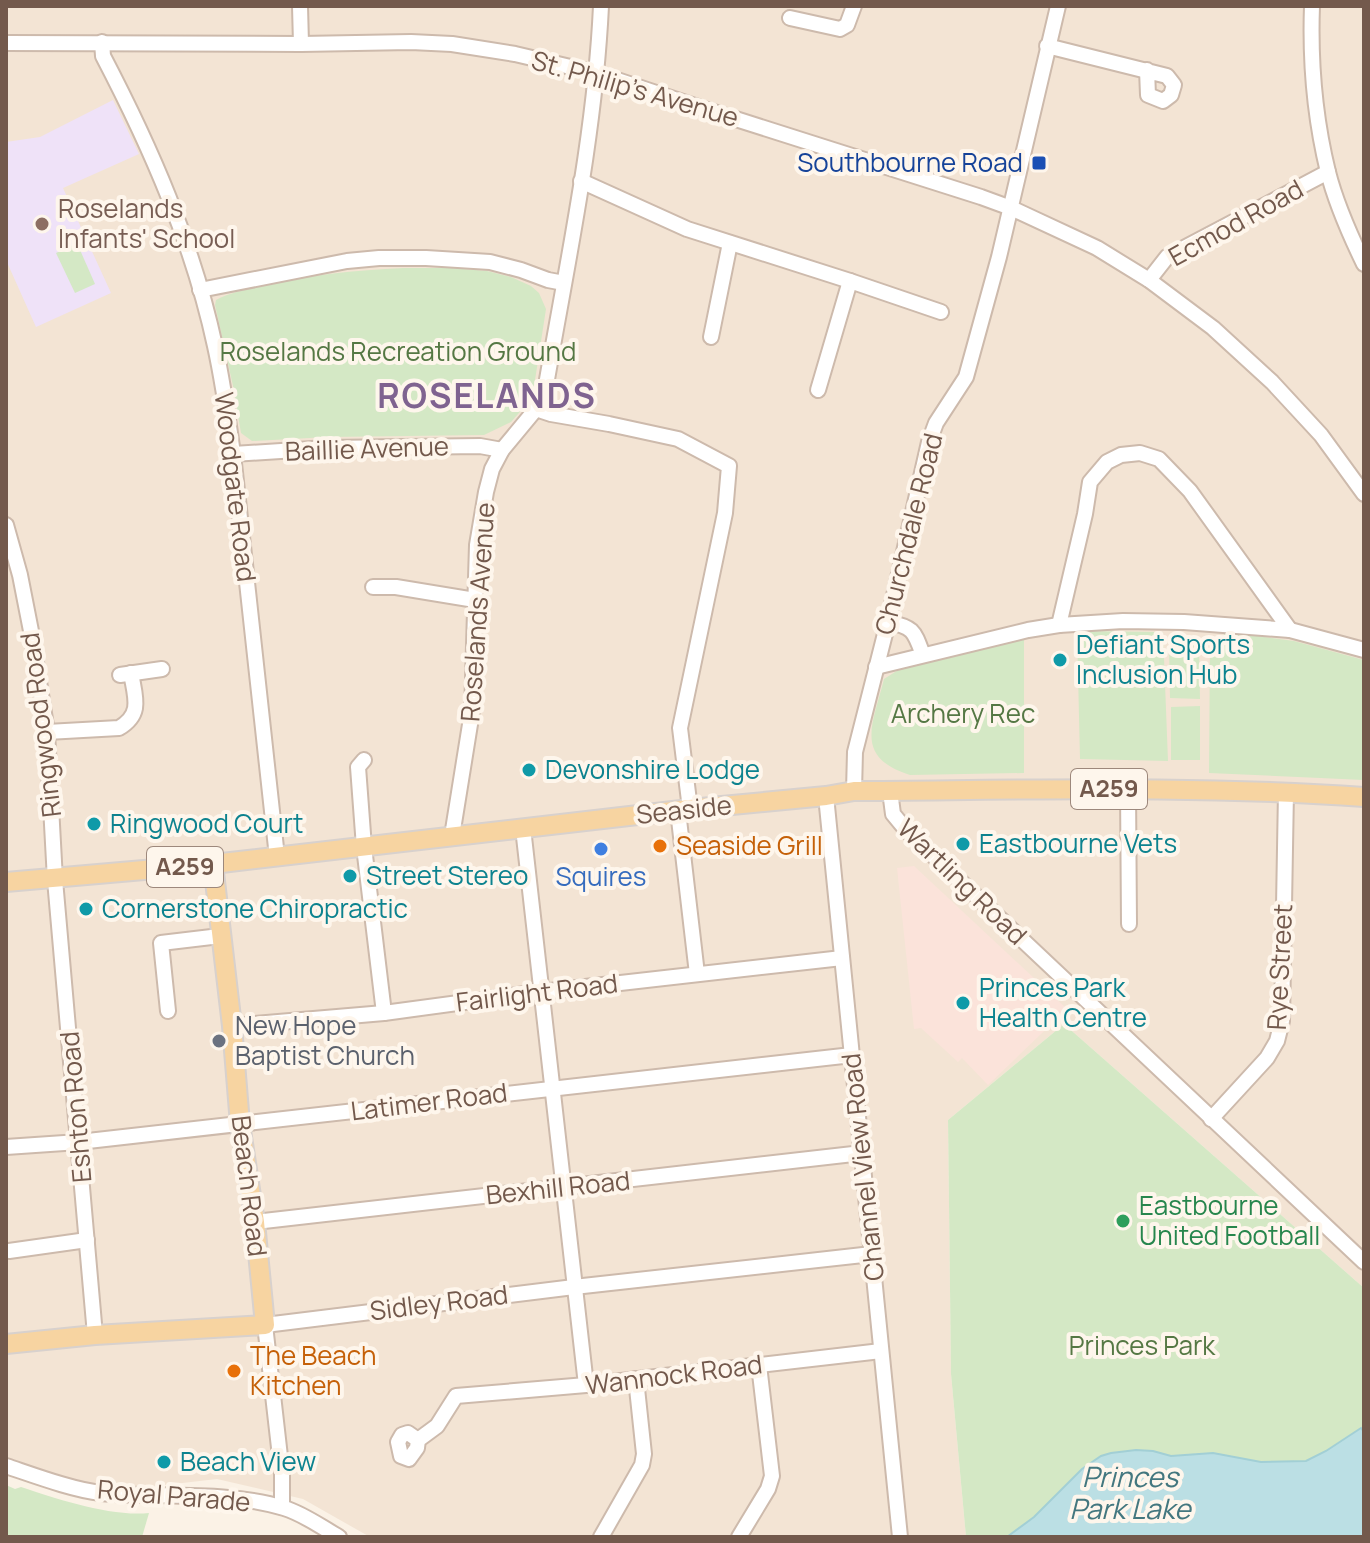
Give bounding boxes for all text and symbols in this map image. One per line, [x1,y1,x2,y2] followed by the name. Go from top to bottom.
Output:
[527,41,743,135] street label: St. Philip's Avenue
[797,144,1023,180] place label: Southbourne Road
[1030,154,1048,172] marker: Southbourne Road
[1162,170,1309,274] street label: Ecmod Road
[58,190,235,256] place label: Roselands Infants' School
[33,215,51,233] marker: Roselands Infants' School
[220,333,576,369] park label: Roselands Recreation Ground
[377,372,597,418] district label: ROSELANDS
[207,390,265,584] street label: Woodgate Road
[284,427,450,469] street label: Baillie Avenue
[866,429,950,638] street label: Churchdale Road
[451,501,503,723] street label: Roselands Avenue
[1076,626,1250,692] place label: Defiant Sports Inclusion Hub
[11,631,69,819] street label: Ringwood Road
[1051,651,1069,669] marker: Defiant Sports Inclusion Hub
[891,695,1035,731] park label: Archery Rec
[545,751,760,787] place label: Devonshire Lodge
[520,761,538,779] marker: Devonshire Lodge
[1071,769,1147,809] road number: A259
[634,786,733,832] street label: Seaside
[110,805,303,841] place label: Ringwood Court
[890,810,1035,952] street label: Wartling Road
[85,815,103,833] marker: Ringwood Court
[979,825,1177,861] place label: Eastbourne Vets
[676,827,823,863] place label: Seaside Grill
[954,835,972,853] marker: Eastbourne Vets
[651,837,669,855] marker: Seaside Grill
[592,840,610,858] marker: Squires
[147,847,223,887] road number: A259
[366,857,528,893] place label: Street Stereo
[556,858,646,894] place label: Squires
[341,867,359,885] marker: Street Stereo
[102,890,408,926] place label: Cornerstone Chiropractic
[77,900,95,918] marker: Cornerstone Chiropractic
[1258,903,1300,1031] street label: Rye Street
[454,964,620,1020] street label: Fairlight Road
[979,969,1147,1035] place label: Princes Park Health Centre
[954,994,972,1012] marker: Princes Park Health Centre
[235,1007,415,1073] place label: New Hope Baptist Church
[50,1030,100,1184] street label: Eshton Road
[210,1032,228,1050] marker: New Hope Baptist Church
[832,1052,892,1283] street label: Channel View Road
[348,1074,509,1128] street label: Latimer Road
[223,1113,277,1259] street label: Beach Road
[484,1162,632,1212] street label: Bexhill Road
[1139,1187,1320,1253] place label: Eastbourne United Football
[1114,1212,1132,1230] marker: Eastbourne United Football
[368,1276,510,1328] street label: Sidley Road
[1069,1327,1216,1363] park label: Princes Park
[250,1337,377,1403] place label: The Beach Kitchen
[583,1345,764,1403] street label: Wannock Road
[225,1362,243,1380] marker: The Beach Kitchen
[180,1443,316,1479] place label: Beach View
[155,1453,173,1471] marker: Beach View
[1069,1457,1192,1527] water label: Princes Park Lake
[96,1470,252,1520] street label: Royal Parade

